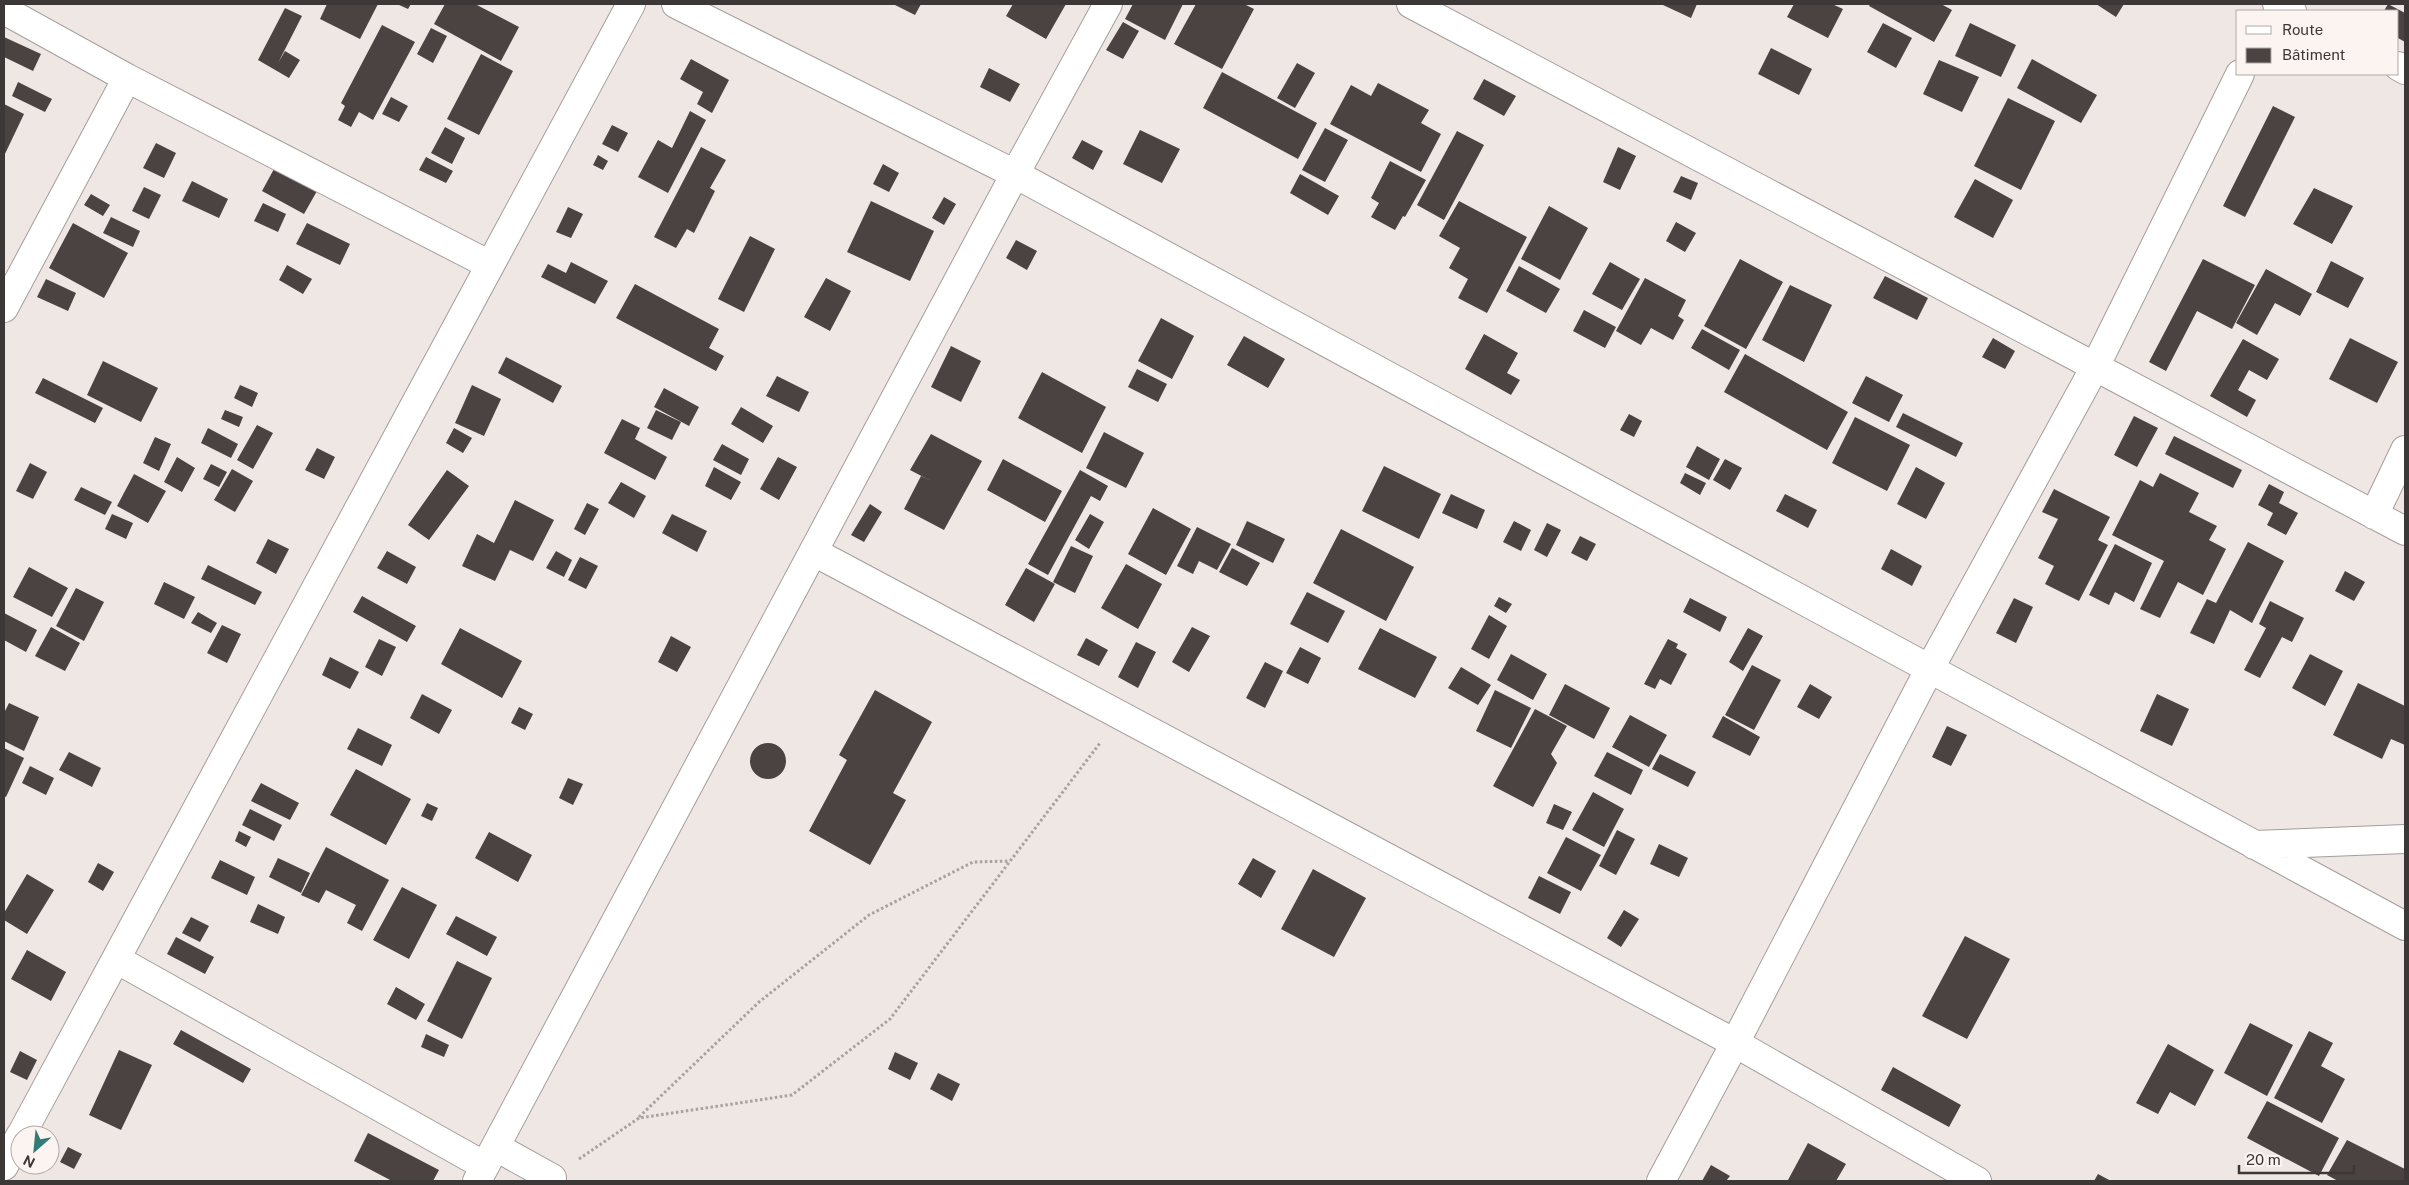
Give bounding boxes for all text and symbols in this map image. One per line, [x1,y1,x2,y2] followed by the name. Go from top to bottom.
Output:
[2236,10,2399,75] legend
[2282,21,2323,38] text: Route
[2282,46,2345,63] text: Bâtiment
[10,1125,60,1175] north arrow
[2239,1142,2354,1174] scale bar
[2246,1151,2281,1168] text: 20 m
[21,1152,38,1171] text: N

